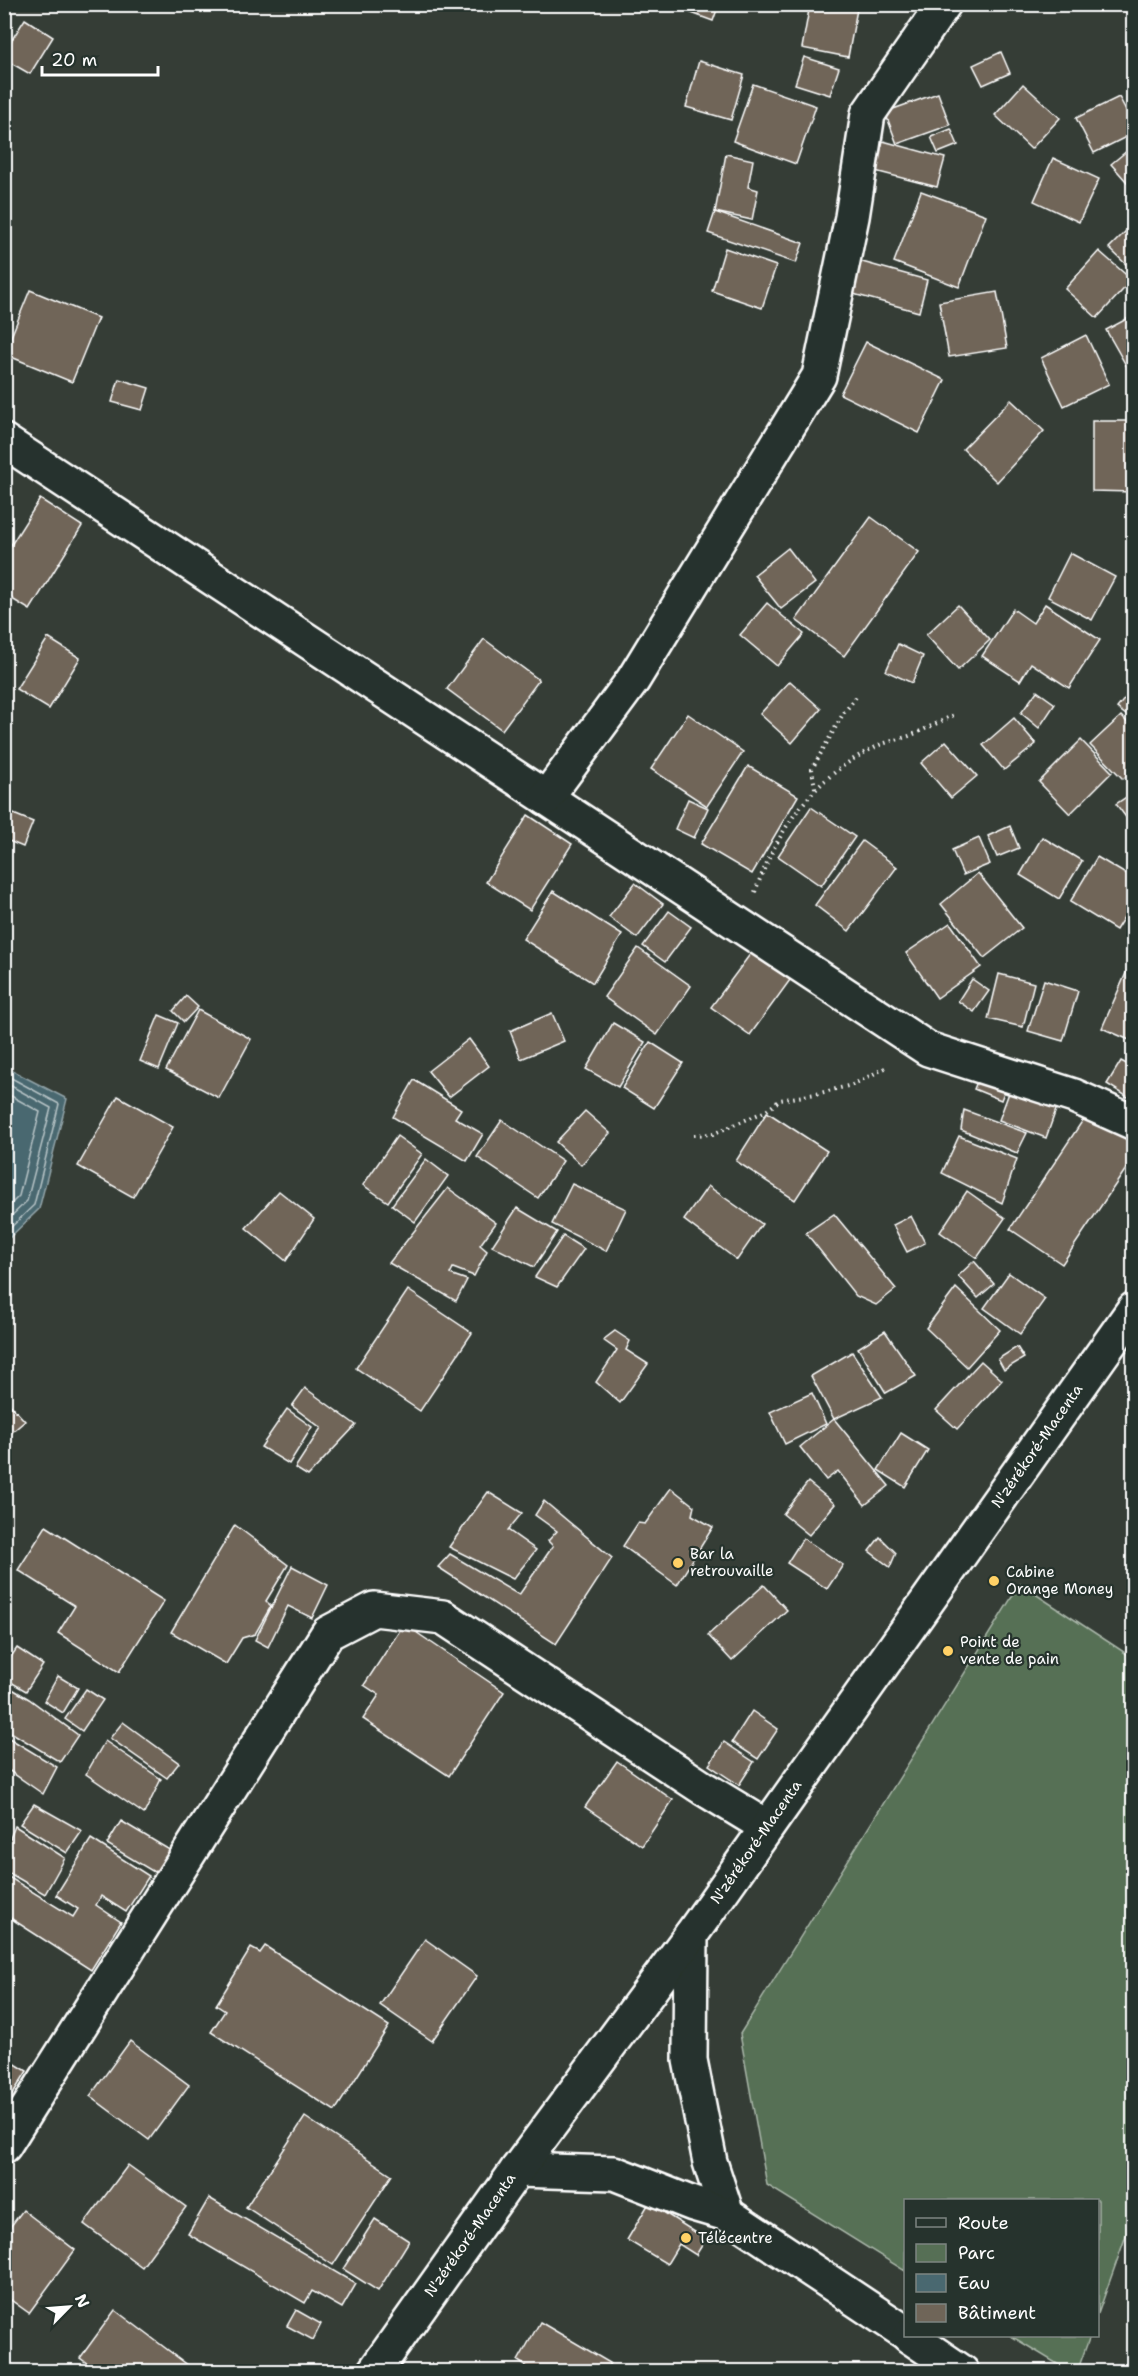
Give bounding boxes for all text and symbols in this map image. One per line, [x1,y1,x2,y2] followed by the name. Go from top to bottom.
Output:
[42,39,158,77] scale bar
[51,48,97,72] text: 20 m
[987,1380,1088,1512] street label: N'zérékoré-Macenta
[690,1544,774,1581] place label: Bar la retrouvaille
[671,1556,685,1570] marker: Bar la retrouvaille
[1006,1562,1113,1599] place label: Cabine Orange Money
[987,1574,1001,1588] marker: Cabine Orange Money
[960,1632,1059,1669] place label: Point de vente de pain
[941,1644,955,1658] marker: Point de vente de pain
[706,1776,807,1908] street label: N'zérékoré-Macenta
[420,2169,521,2301] street label: N'zérékoré-Macenta
[904,2199,1099,2337] legend
[958,2211,1009,2235] text: Route
[698,2228,773,2248] place label: Télécentre
[679,2231,693,2245] marker: Télécentre
[958,2241,995,2265] text: Parc
[958,2271,990,2295] text: Eau
[39,2277,99,2337] north arrow
[70,2291,94,2311] text: N
[958,2301,1036,2325] text: Bâtiment

